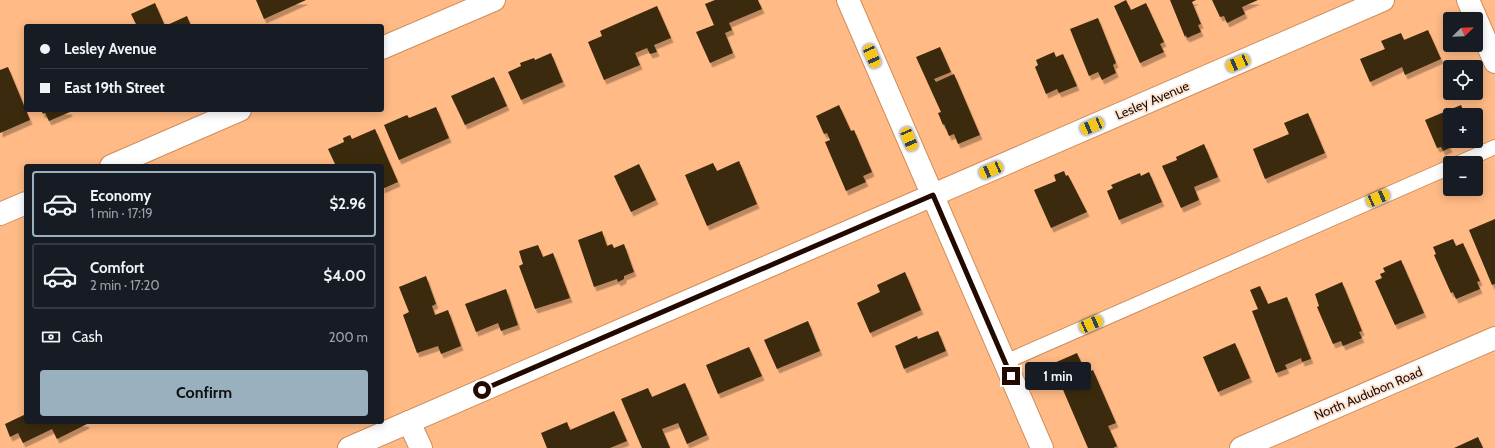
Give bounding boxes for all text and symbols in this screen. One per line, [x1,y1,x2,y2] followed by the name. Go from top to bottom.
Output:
[1443,12,1483,52] north arrow
[1443,12,1483,196] map controls
[64,40,157,58] text: Lesley Avenue
[862,43,882,69] car
[1225,53,1251,73] car
[1443,60,1483,100] button: locate
[1113,77,1192,123] street label: Lesley Avenue
[64,79,165,97] text: East 19th Street
[1443,108,1483,148] button: +
[1079,116,1105,136] car
[899,126,919,152] car
[1443,156,1483,196] button: −
[978,160,1004,180] car
[42,186,78,222] icon: car
[90,187,151,205] text: Economy
[1365,188,1391,208] car
[329,195,366,213] text: $2.96
[90,205,153,221] text: 1 min · 17:19
[42,258,78,294] icon: car
[90,259,144,277] text: Comfort
[324,267,366,285] text: $4.00
[90,277,159,293] text: 2 min · 17:20
[1078,314,1104,334] car
[40,326,62,348] icon: cash
[72,328,103,346] text: Cash
[329,329,368,345] text: 200 m
[1025,362,1091,390] callout: 1 min
[1311,363,1425,423] street label: North Audubon Road
[1002,367,1020,385] route end
[1043,368,1073,384] text: 1 min
[40,370,368,416] button: Confirm
[473,381,491,399] route start

